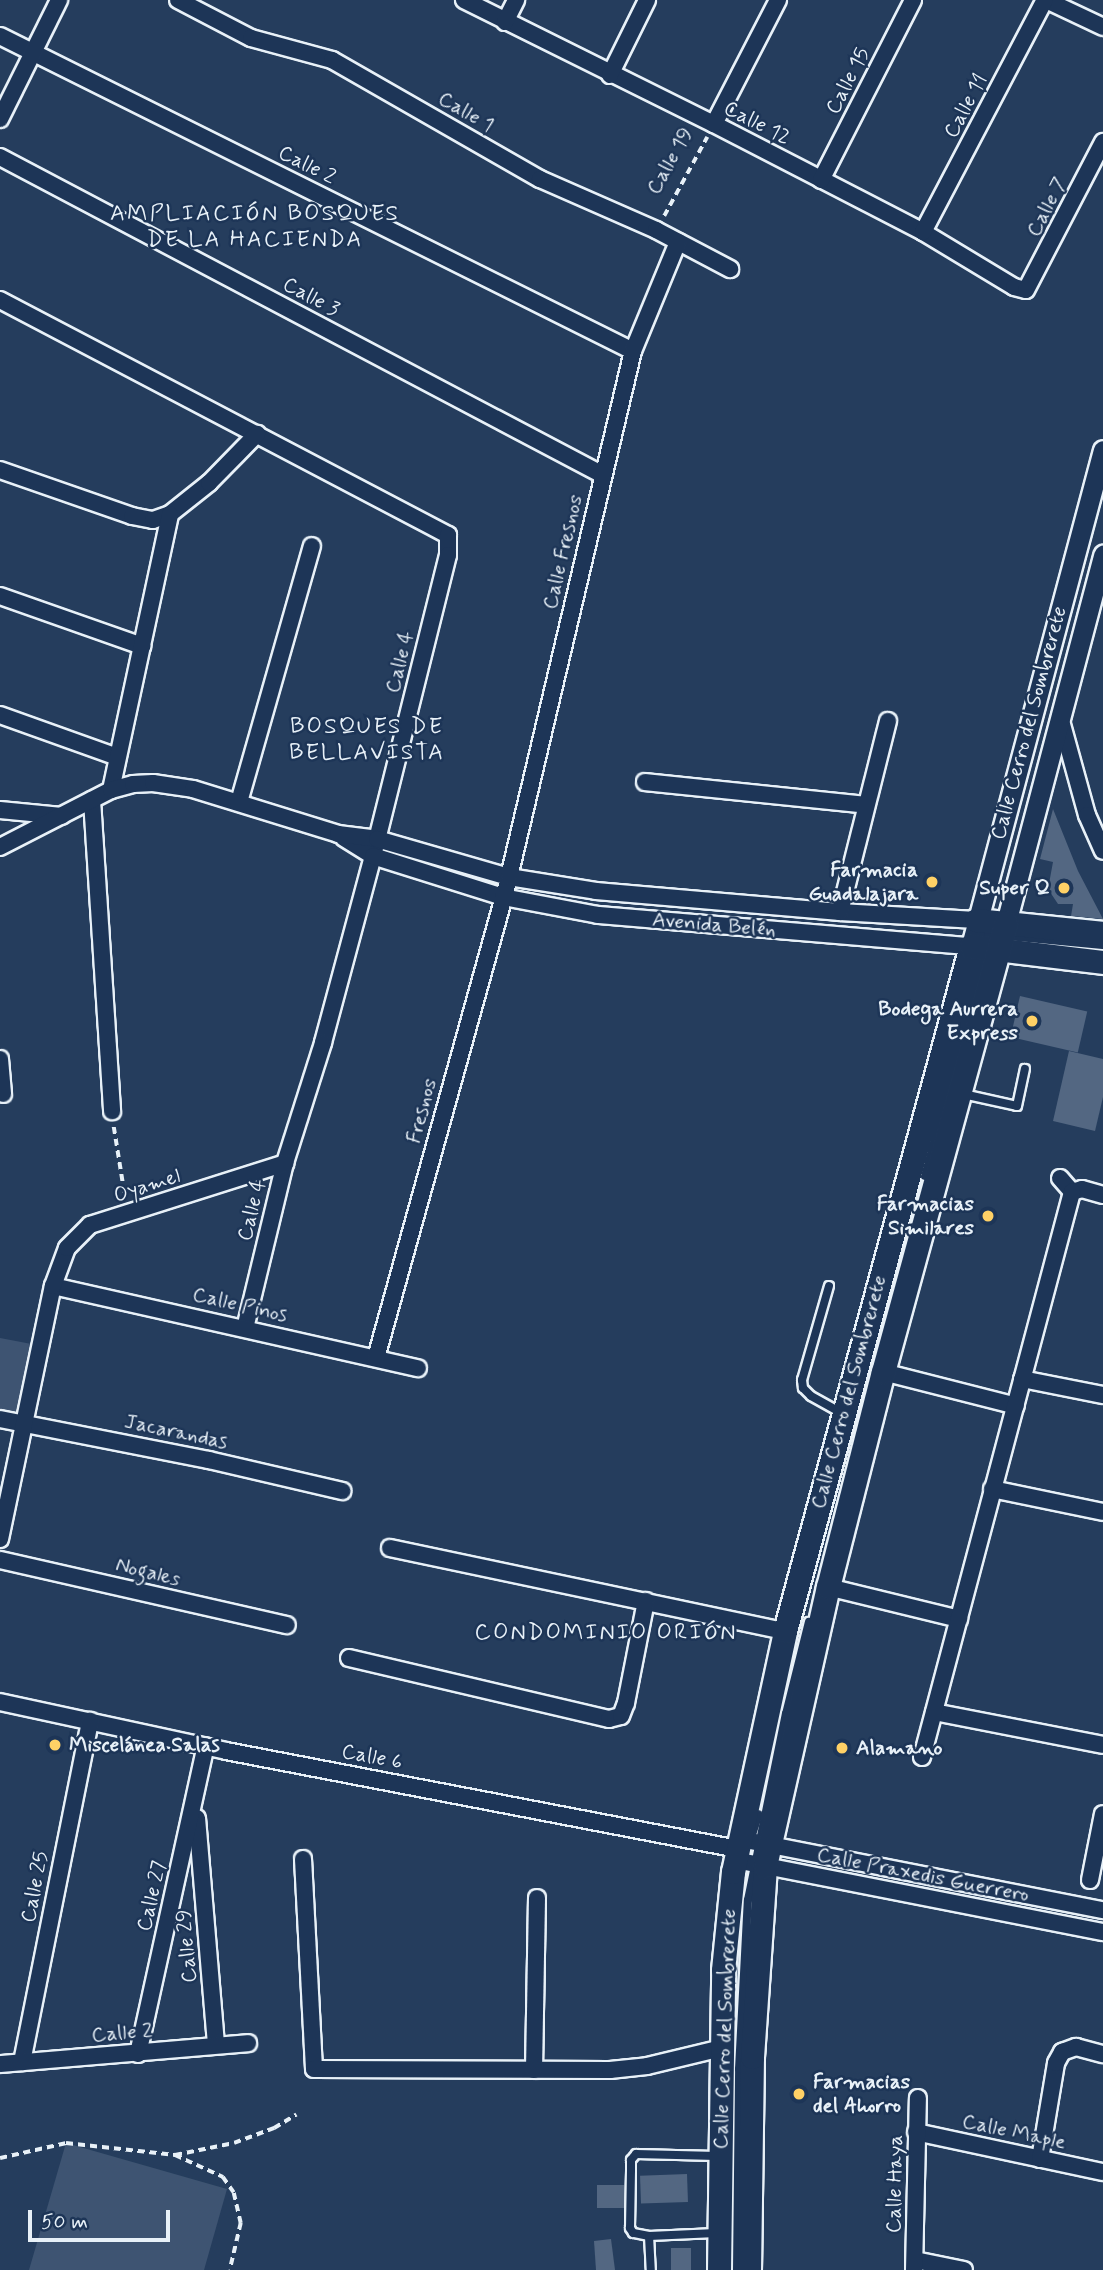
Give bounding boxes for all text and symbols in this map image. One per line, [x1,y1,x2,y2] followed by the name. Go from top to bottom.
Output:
[821,43,875,119] street label: Calle 15
[939,70,993,142] street label: Calle 11
[434,86,498,138] street label: Calle 1
[720,96,794,150] street label: Calle 12
[641,123,699,199] street label: Calle 19
[274,140,340,190] street label: Calle 2
[1021,173,1073,241] street label: Calle 7
[112,200,398,254] district label: AMPLIACIÓN BOSQUES DE LA HACIENDA
[278,272,344,322] street label: Calle 3
[538,492,588,612] street label: Calle Fresnos
[985,601,1073,845] street label: Calle Cerro del Sombrerete
[380,628,420,696] street label: Calle 4
[291,713,443,767] district label: BOSQUES DE BELLAVISTA
[808,857,918,907] place label: Farmacia Guadalajara
[924,874,940,890] marker: Farmacia Guadalajara
[979,875,1050,901] place label: Super Q
[1056,880,1072,896] marker: Super Q
[651,907,777,943] street label: Avenida Belén
[878,996,1018,1046] place label: Bodega Aurrera Express
[1024,1013,1040,1029] marker: Bodega Aurrera Express
[401,1076,443,1146] street label: Fresnos
[111,1163,183,1209] street label: Oyamel
[232,1176,272,1244] street label: Calle 4
[877,1191,974,1241] place label: Farmacias Similares
[980,1208,996,1224] marker: Farmacias Similares
[805,1270,893,1514] street label: Calle Cerro del Sombrerete
[191,1282,289,1328] street label: Calle Pinos
[122,1409,230,1455] street label: Jacarandas
[113,1552,183,1592] street label: Nogales
[478,1619,734,1647] district label: CONDOMINIO ORIÓN
[69,1732,217,1758] place label: Miscelánea Salas
[856,1735,943,1761] place label: Alamano
[47,1737,63,1753] marker: Miscelánea Salas
[339,1739,405,1775] street label: Calle 6
[834,1740,850,1756] marker: Alamano
[818,1843,1028,1907] street label: Calle Praxedis Guerrero
[16,1849,54,1925] street label: Calle 25
[132,1858,172,1934] street label: Calle 27
[708,1906,742,2152] street label: Calle Cerro del Sombrerete
[171,1908,203,1984] street label: Calle 29
[90,2018,154,2048] street label: Calle 2
[813,2069,910,2119] place label: Farmacias del Ahorro
[791,2086,807,2102] marker: Farmacias del Ahorro
[961,2109,1067,2155] street label: Calle Maple
[882,2136,908,2232] street label: Calle Haya
[32,2196,173,2240] scale bar
[41,2208,88,2236] text: 50 m

